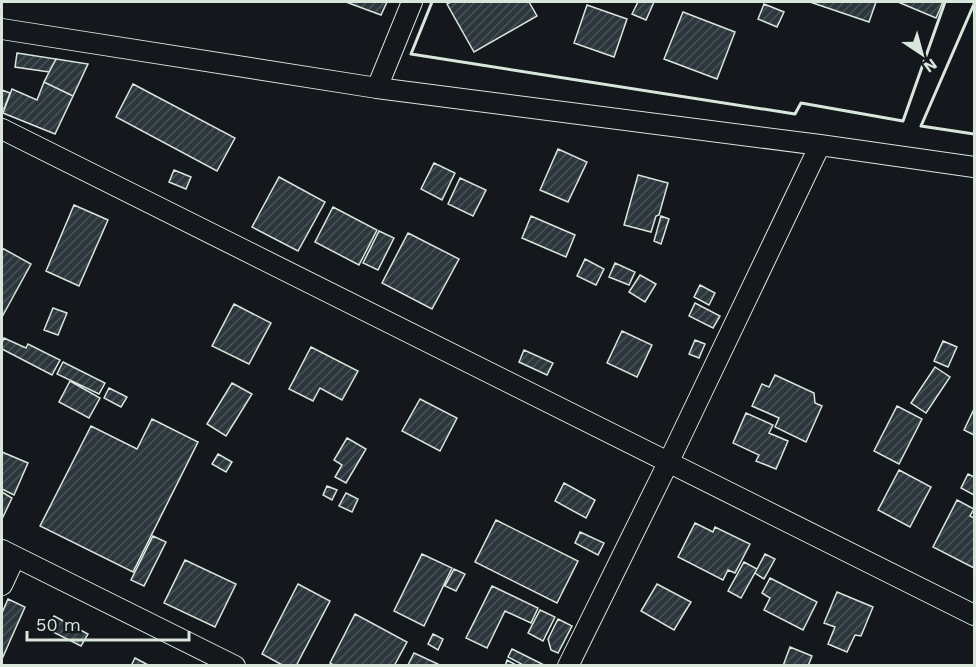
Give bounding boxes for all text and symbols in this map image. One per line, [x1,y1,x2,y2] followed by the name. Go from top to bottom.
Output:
[892,24,952,84] north arrow
[920,55,941,77] text: N
[27,604,189,642] scale bar
[36,614,81,635] text: 50 m

